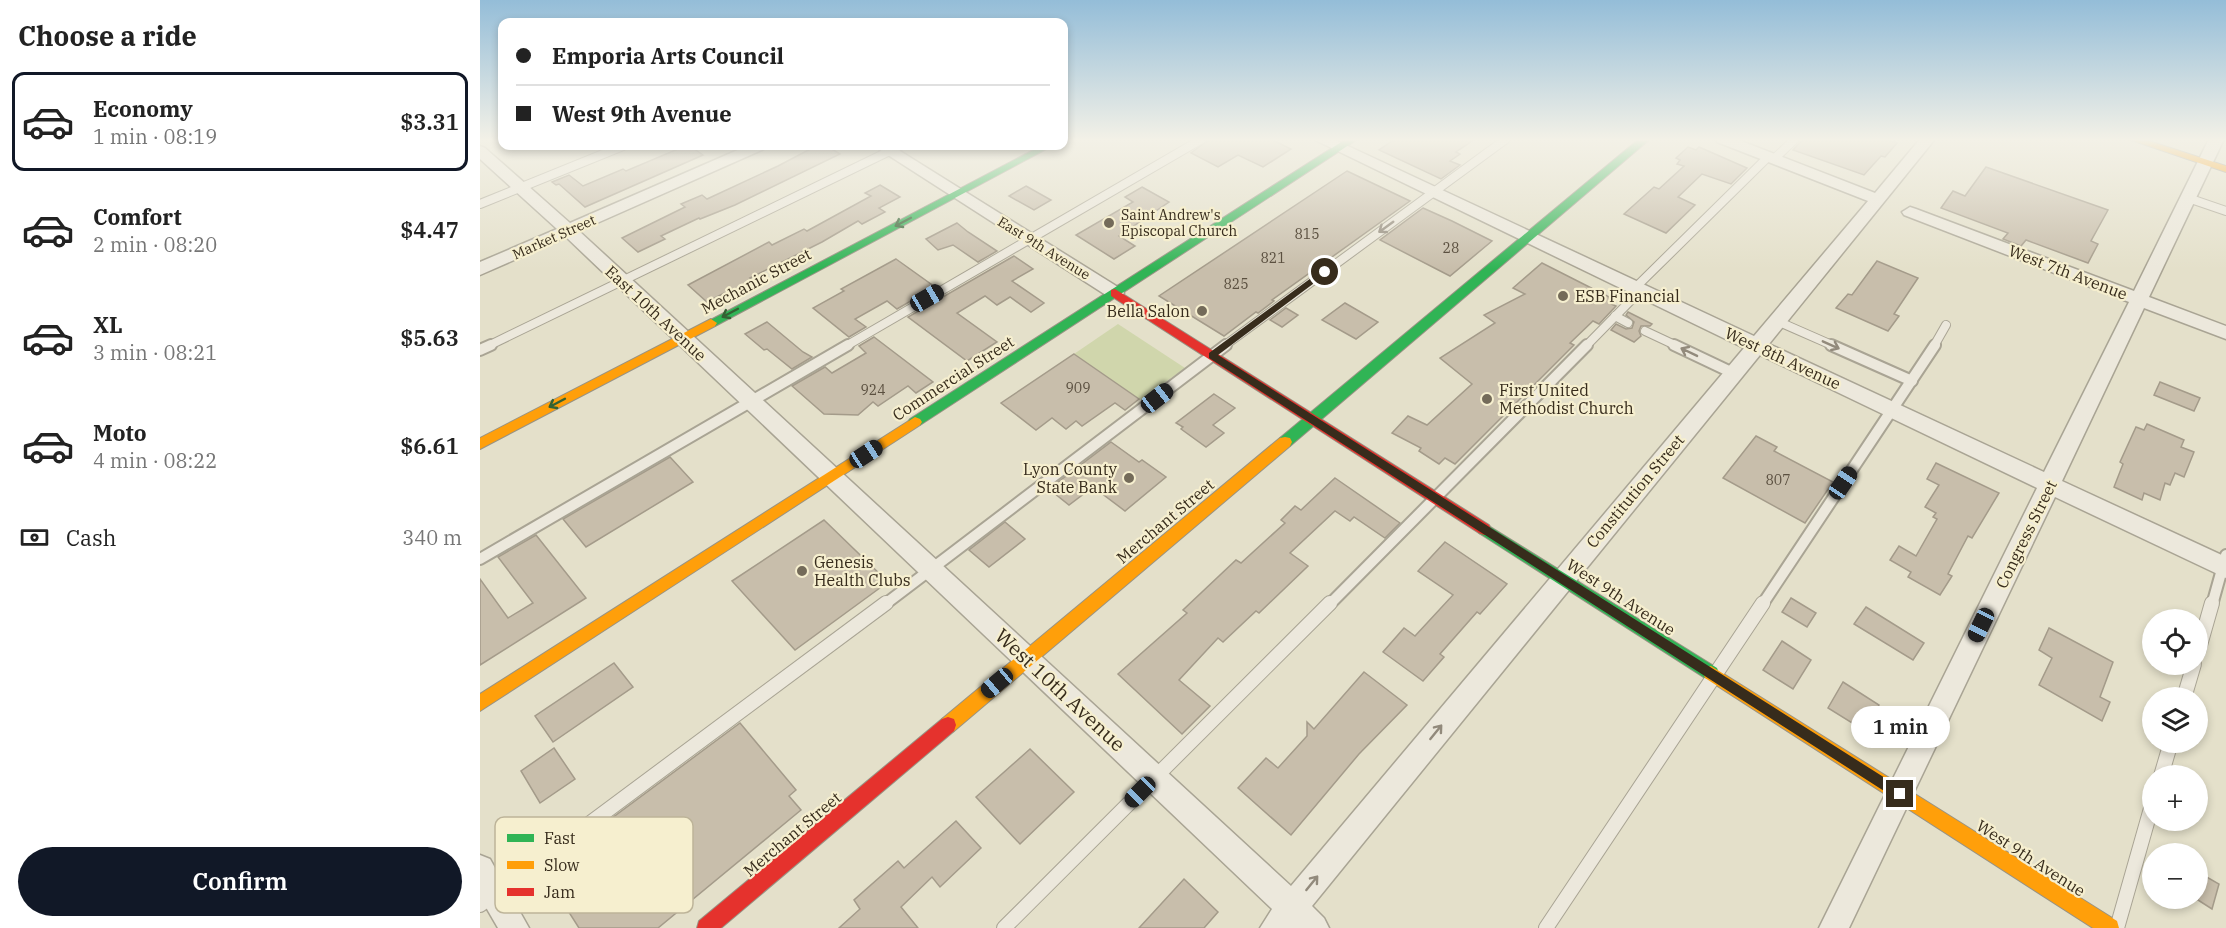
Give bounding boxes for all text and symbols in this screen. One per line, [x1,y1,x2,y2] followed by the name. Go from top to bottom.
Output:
[18,18,197,53] text: Choose a ride
[552,41,784,70] text: Emporia Arts Council
[93,94,193,123] text: Economy
[21,95,75,149] icon: car
[552,99,732,128] text: West 9th Avenue
[400,107,459,136] text: $3.31
[93,123,217,150] text: 1 min · 08:19
[93,202,182,231] text: Comfort
[21,203,75,257] icon: car
[1121,206,1238,240] place label: Saint Andrew's Episcopal Church
[510,211,598,263] street label: Market Street
[994,212,1094,284] street label: East 9th Avenue
[400,215,459,244] text: $4.47
[895,216,912,228] one-way arrow
[1102,216,1116,230] marker: Saint Andrew's Episcopal Church
[1379,221,1395,234] one-way arrow
[1294,225,1320,243] house number: 815
[93,231,217,258] text: 2 min · 08:20
[1443,239,1459,257] house number: 28
[2006,240,2130,304] street label: West 7th Avenue
[698,243,815,318] street label: Mechanic Street
[1260,249,1286,267] house number: 821
[1311,258,1338,285] route start
[601,261,711,365] street label: East 10th Avenue
[1223,275,1249,293] house number: 825
[907,281,947,315] car
[1575,286,1680,306] place label: ESB Financial
[1556,289,1570,303] marker: ESB Financial
[1106,301,1190,321] place label: Bella Salon
[1195,304,1209,318] marker: Bella Salon
[722,308,740,319] one-way arrow
[93,310,123,339] text: XL
[21,311,75,365] icon: car
[1722,322,1844,394] street label: West 8th Avenue
[400,323,459,352] text: $5.63
[888,331,1018,425] street label: Commercial Street
[93,339,217,366] text: 3 min · 08:21
[1821,340,1839,351] one-way arrow
[1681,346,1698,358] one-way arrow
[1065,379,1091,397] house number: 909
[1137,380,1177,416] car
[1499,380,1634,418] place label: First United Methodist Church
[860,381,886,399] house number: 924
[1480,392,1494,406] marker: First United Methodist Church
[549,398,567,409] one-way arrow
[93,418,147,447] text: Moto
[21,419,75,473] icon: car
[1582,430,1689,552] street label: Constitution Street
[400,431,459,460] text: $6.61
[846,437,886,471] car
[93,447,217,474] text: 4 min · 08:22
[1023,459,1118,497] place label: Lyon County State Bank
[1825,463,1861,503] car
[1122,471,1136,485] marker: Lyon County State Bank
[1765,471,1791,489] house number: 807
[1112,474,1218,568] street label: Merchant Street
[1991,476,2061,591] street label: Congress Street
[18,521,51,554] icon: cash
[66,523,117,552] text: Cash
[402,524,462,551] text: 340 m
[814,552,911,590] place label: Genesis Health Clubs
[1563,554,1679,640] street label: West 9th Avenue
[795,564,809,578] marker: Genesis Health Clubs
[1965,605,1997,645] car
[2142,609,2208,909] map controls
[2142,609,2208,675] button: locate
[989,622,1131,757] street label: West 10th Avenue
[977,665,1017,701] car
[2142,687,2208,753] button: layers
[1850,707,1950,749] callout: 1 min
[1873,713,1928,740] text: 1 min
[1429,724,1442,740] one-way arrow
[2142,765,2208,831] button: +
[1121,773,1159,811] car
[1886,780,1913,807] route end
[739,787,845,881] street label: Merchant Street
[1973,815,2089,901] street label: West 9th Avenue
[495,817,693,913] legend
[544,828,576,848] text: Fast
[2142,843,2208,909] button: −
[18,847,462,916] button: Confirm
[544,855,580,875] text: Slow
[1305,875,1318,891] one-way arrow
[544,882,575,902] text: Jam

